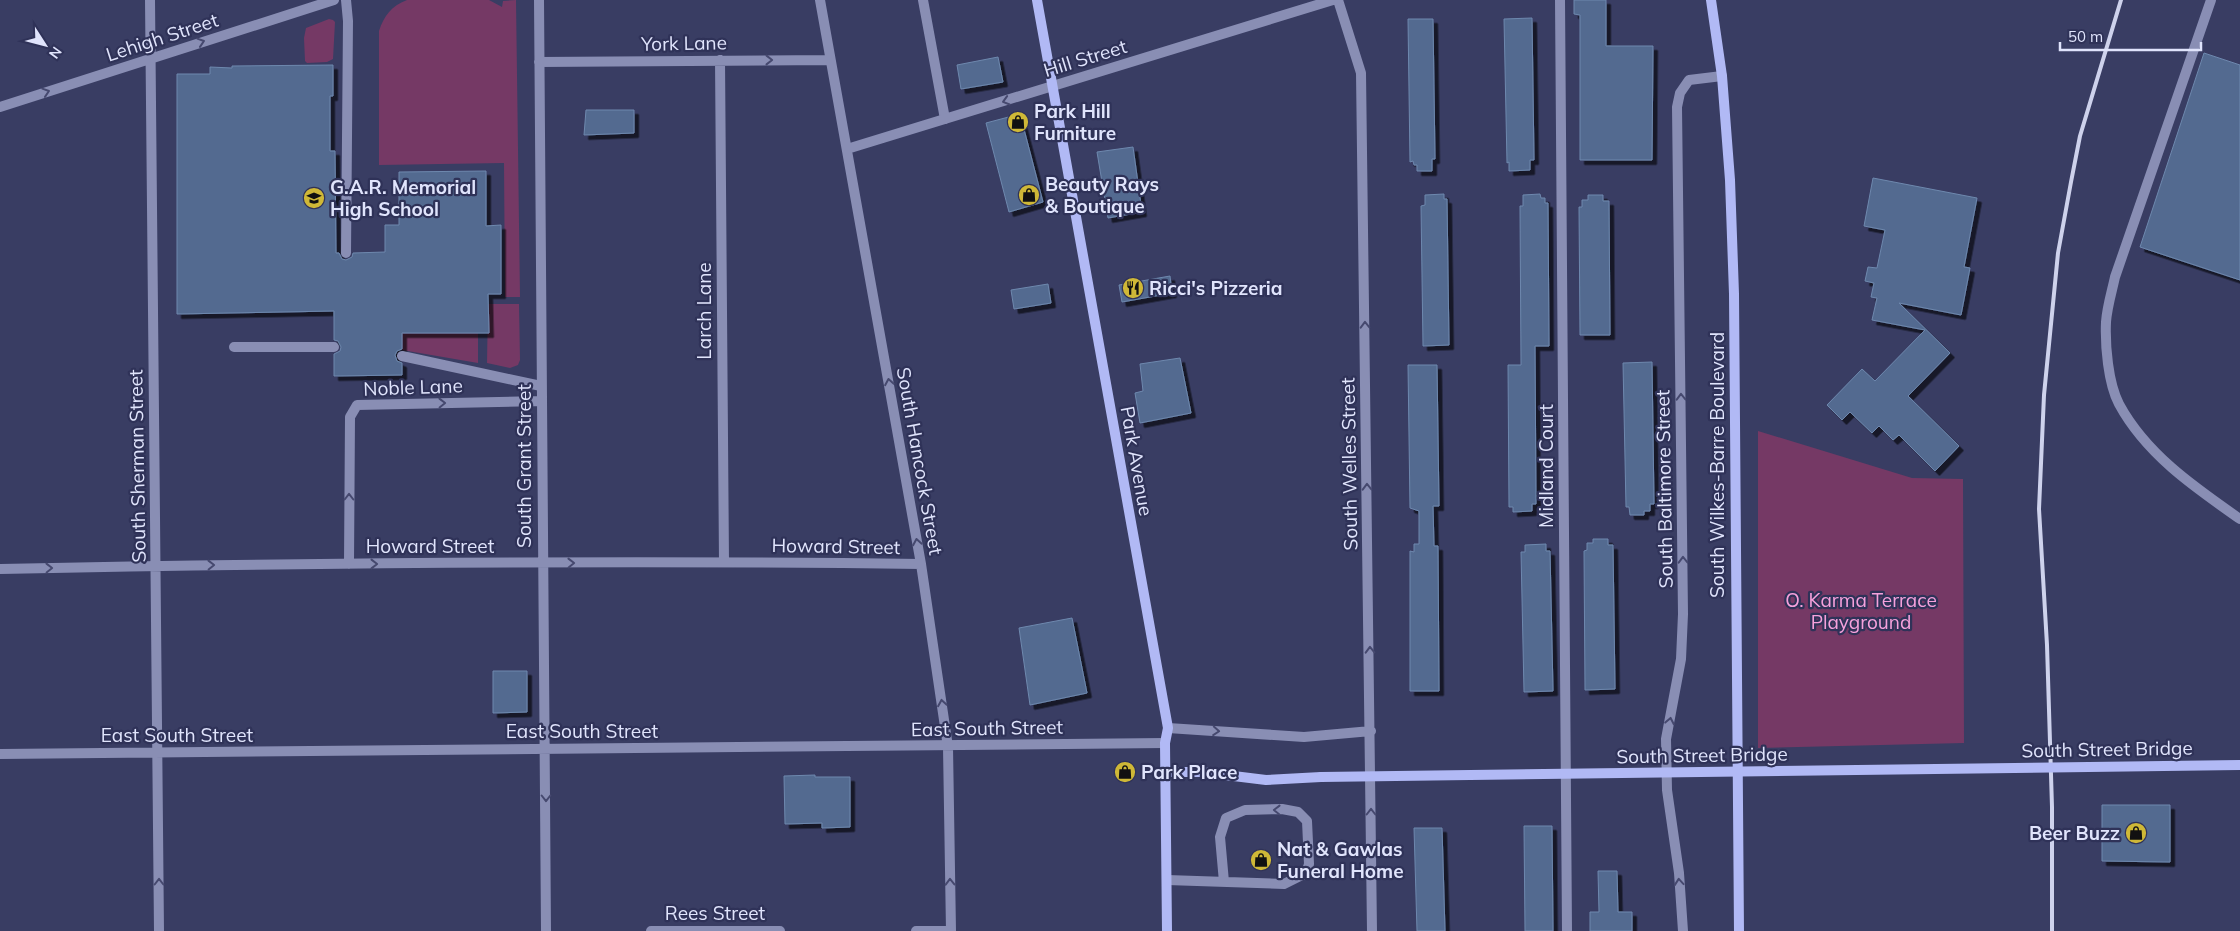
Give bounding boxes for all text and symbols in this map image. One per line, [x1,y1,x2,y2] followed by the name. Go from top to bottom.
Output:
[103,8,221,66] street label: Lehigh Street
[20,20,70,70] north arrow
[2060,20,2201,52] scale bar
[2068,27,2103,46] text: 50 m
[640,30,727,56] street label: York Lane
[1041,34,1130,82] street label: Hill Street
[197,38,205,48] one-way arrow
[45,43,66,62] text: N
[765,55,773,65] one-way arrow
[42,87,50,97] one-way arrow
[1002,95,1010,105] one-way arrow
[1034,99,1116,145] place label: Park Hill Furniture
[1006,110,1030,134] shop icon: Park Hill Furniture
[1045,172,1159,218] place label: Beauty Rays & Boutique
[330,175,476,221] place label: G.A.R. Memorial High School
[1017,183,1041,207] shop icon: Beauty Rays & Boutique
[302,186,326,210] school or university icon: G.A.R. Memorial High School
[692,262,716,360] street label: Larch Lane
[1121,276,1145,300] restaurant icon: Ricci's Pizzeria
[1149,276,1283,300] place label: Ricci's Pizzeria
[1359,321,1370,329] one-way arrow
[1705,332,1729,598] street label: South Wilkes-Barre Boulevard
[892,365,948,557] street label: South Hancock Street
[123,369,151,563] street label: South Sherman Street
[363,373,463,401] street label: Noble Lane
[1335,377,1363,551] street label: South Welles Street
[884,378,894,387] one-way arrow
[512,384,536,548] street label: South Grant Street
[1650,389,1678,588] street label: South Baltimore Street
[1676,393,1686,400] one-way arrow
[438,398,446,408] one-way arrow
[1116,404,1158,518] street label: Park Avenue
[1534,404,1558,528] street label: Midland Court
[1362,483,1372,491] one-way arrow
[344,493,354,501] one-way arrow
[771,533,901,559] street label: Howard Street
[366,534,495,558] street label: Howard Street
[913,538,923,547] one-way arrow
[1677,555,1688,563] one-way arrow
[568,558,575,568] one-way arrow
[370,559,378,569] one-way arrow
[207,560,215,571] one-way arrow
[45,563,53,574] one-way arrow
[1785,588,1937,634] park label: O. Karma Terrace Playground
[1364,646,1375,654] one-way arrow
[937,698,947,707] one-way arrow
[911,715,1064,741] street label: East South Street
[1664,717,1674,725] one-way arrow
[506,719,658,743] street label: East South Street
[101,723,253,747] street label: East South Street
[1213,726,1221,737] one-way arrow
[2021,736,2193,762] street label: South Street Bridge
[1616,742,1788,768] street label: South Street Bridge
[1113,760,1137,784] shop icon: Park Place
[1141,760,1237,784] place label: Park Place
[541,794,551,802] one-way arrow
[1272,804,1280,815] one-way arrow
[1366,808,1377,816] one-way arrow
[2029,821,2120,845] place label: Beer Buzz
[2124,821,2148,845] shop icon: Beer Buzz
[1277,837,1404,883] place label: Nat & Gawlas Funeral Home
[1249,848,1273,872] shop icon: Nat & Gawlas Funeral Home
[154,878,164,886] one-way arrow
[945,878,955,886] one-way arrow
[1674,878,1685,886] one-way arrow
[665,901,766,925] street label: Rees Street

